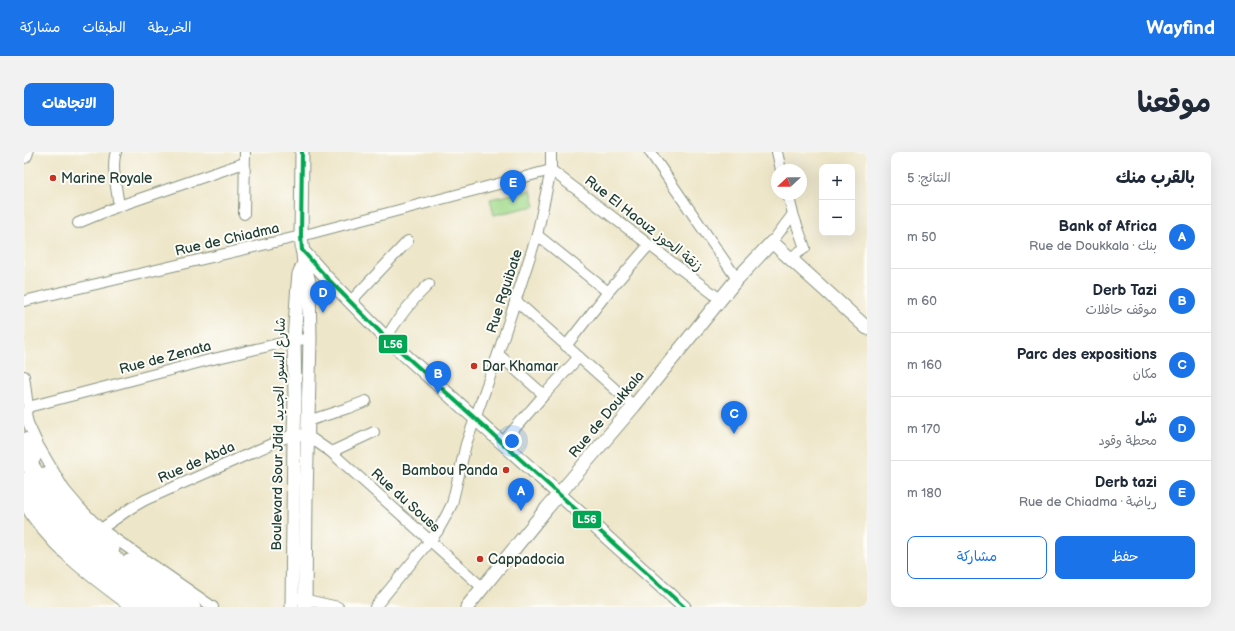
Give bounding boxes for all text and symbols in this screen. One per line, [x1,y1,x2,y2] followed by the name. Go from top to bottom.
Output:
[1146,17,1215,40] text: Wayfind
[20,19,60,36] text: مشاركة
[82,19,126,36] text: الطبقات
[148,19,191,36] text: الخريطة
[24,83,114,126] button: الاتجاهات
[1137,87,1211,120] text: موقعنا
[771,164,807,200] north arrow
[819,164,855,236] map controls
[819,164,855,200] button: +
[1116,168,1195,188] text: بالقرب منك
[61,170,152,187] place label: Marine Royale
[500,170,526,203] pin: E
[907,170,951,186] text: النتائج: 5
[581,172,706,275] street label: Rue El Haouz زنقة الحوز
[48,173,58,183] marker: Marine Royale
[819,200,855,236] button: −
[1058,217,1157,236] text: Bank of Africa
[173,219,281,260] street label: Rue de Chiadma
[907,229,936,245] text: 50 m
[1178,229,1186,245] text: A
[1029,238,1157,254] text: بنك · Rue de Doukkala
[483,247,526,335] street label: Rue Rguibate
[310,280,336,313] pin: D
[1093,281,1157,300] text: Derb Tazi
[907,293,937,309] text: 60 m
[1177,293,1187,309] text: B
[1085,302,1157,318] text: موقف حافلات
[268,317,290,551] street label: Boulevard Sour Jdid شارع السور الجديد
[378,334,408,354] line badge: L56
[117,337,213,378] street label: Rue de Zenata
[383,338,403,351] text: L56
[1017,345,1157,364] text: Parc des expositions
[907,357,942,373] text: 160 m
[1177,357,1187,373] text: C
[482,358,559,375] place label: Dar Khamar
[425,361,451,394] pin: B
[469,361,479,371] marker: Dar Khamar
[1133,366,1157,382] text: مكان
[565,367,648,461] street label: Rue de Doukkala
[721,401,747,434] pin: C
[1135,409,1157,428] text: شل
[907,421,940,437] text: 170 m
[1177,421,1187,437] text: D
[502,431,522,451] your location
[1098,433,1157,449] text: محطة وقود
[155,438,237,487] street label: Rue de Abda
[401,462,498,479] place label: Bambou Panda
[368,465,444,536] street label: Rue du Souss
[501,465,511,475] marker: Bambou Panda
[1095,473,1157,492] text: Derb tazi
[508,478,534,511] pin: A
[907,485,942,501] text: 180 m
[1178,485,1186,501] text: E
[1019,494,1157,510] text: رياضة · Rue de Chiadma
[572,510,602,529] line badge: L56
[577,513,597,526] text: L56
[907,536,1047,579] button: مشاركة
[1055,536,1195,579] button: حفظ
[488,551,565,568] place label: Cappadocia
[475,554,485,564] marker: Cappadocia

